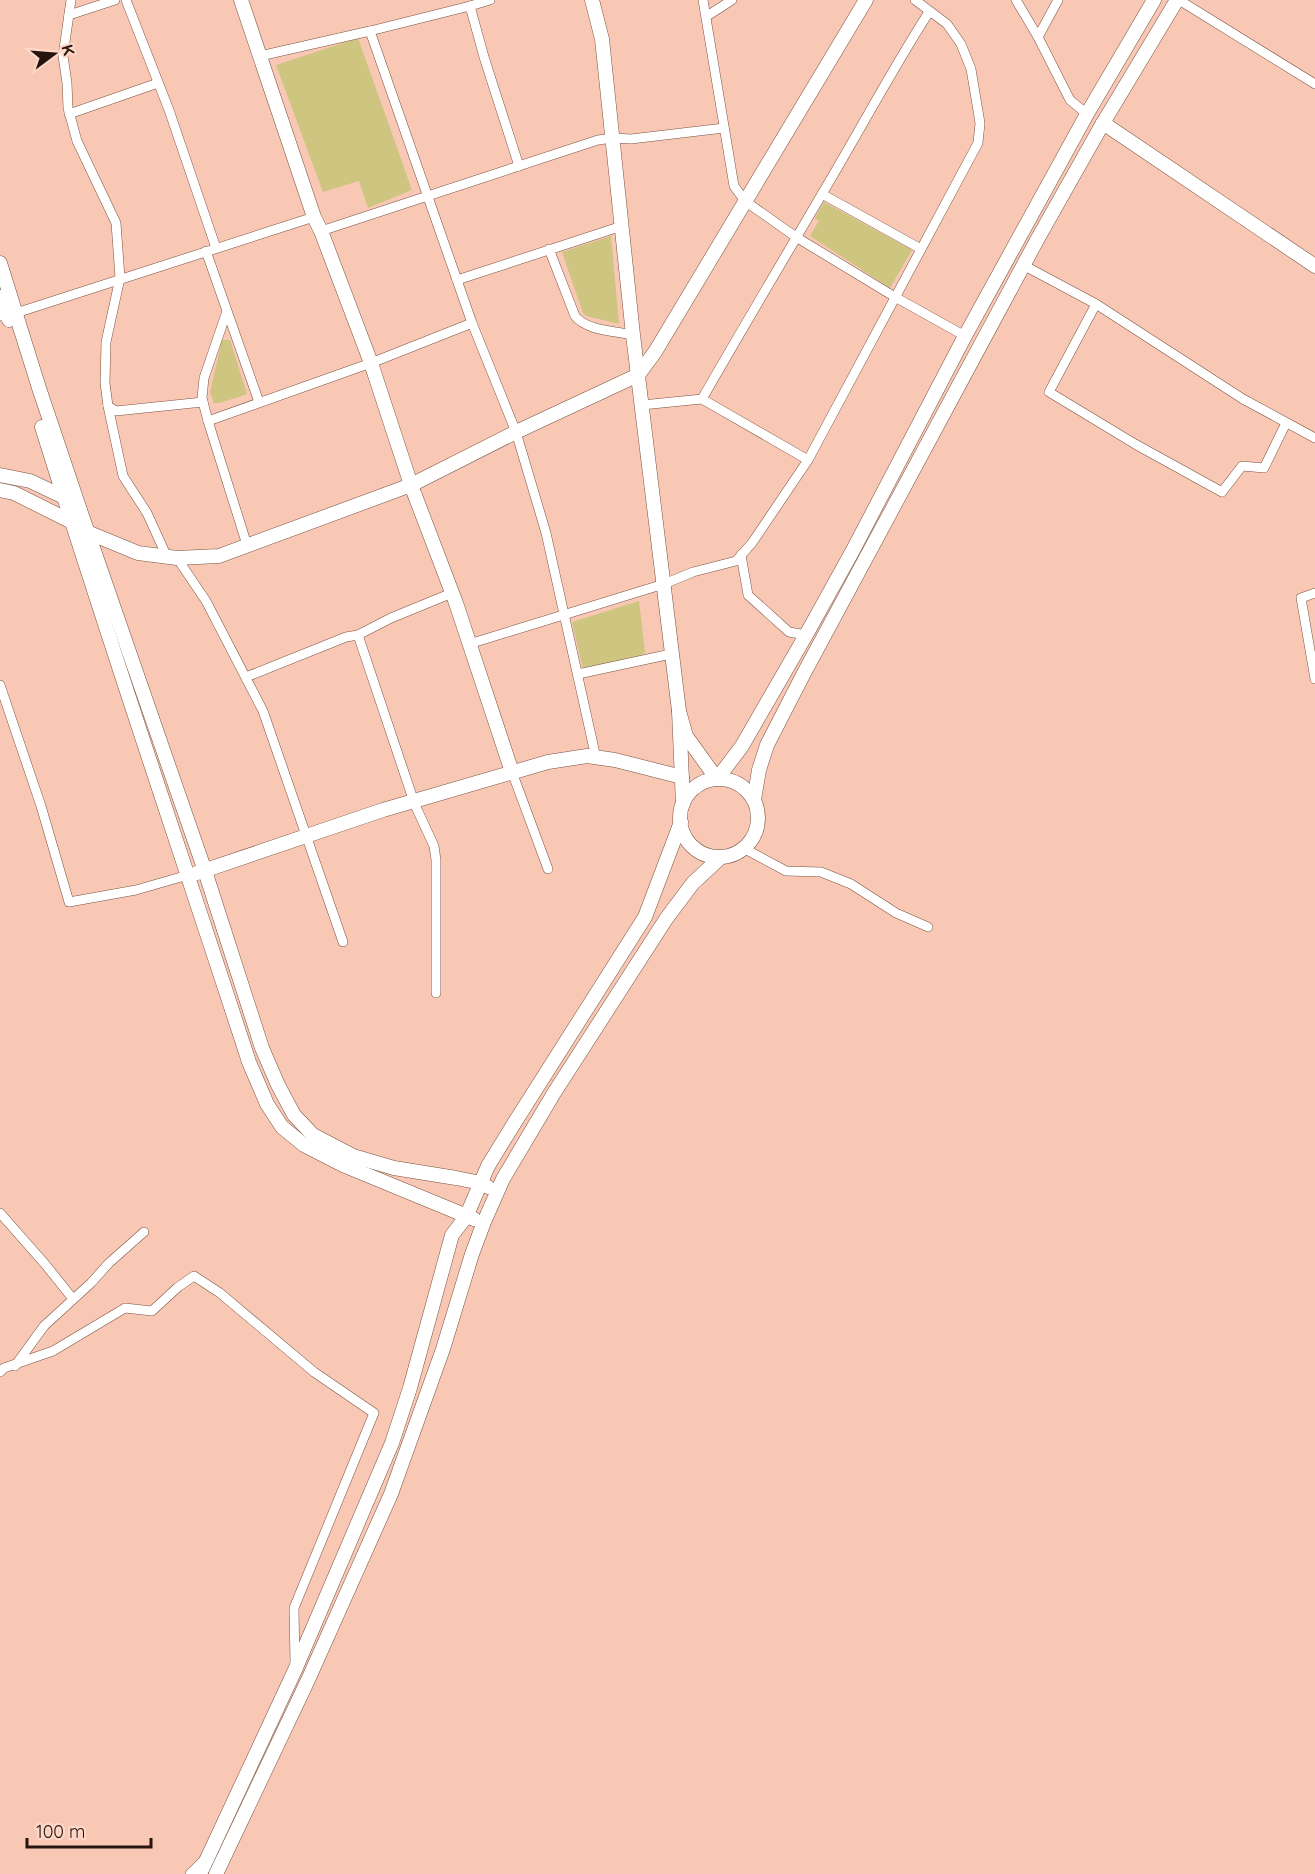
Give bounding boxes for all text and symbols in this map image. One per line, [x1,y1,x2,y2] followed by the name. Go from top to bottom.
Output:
[24,24,84,84] north arrow
[57,42,79,58] text: K
[27,1811,152,1849] scale bar
[36,1820,85,1843] text: 100 m

